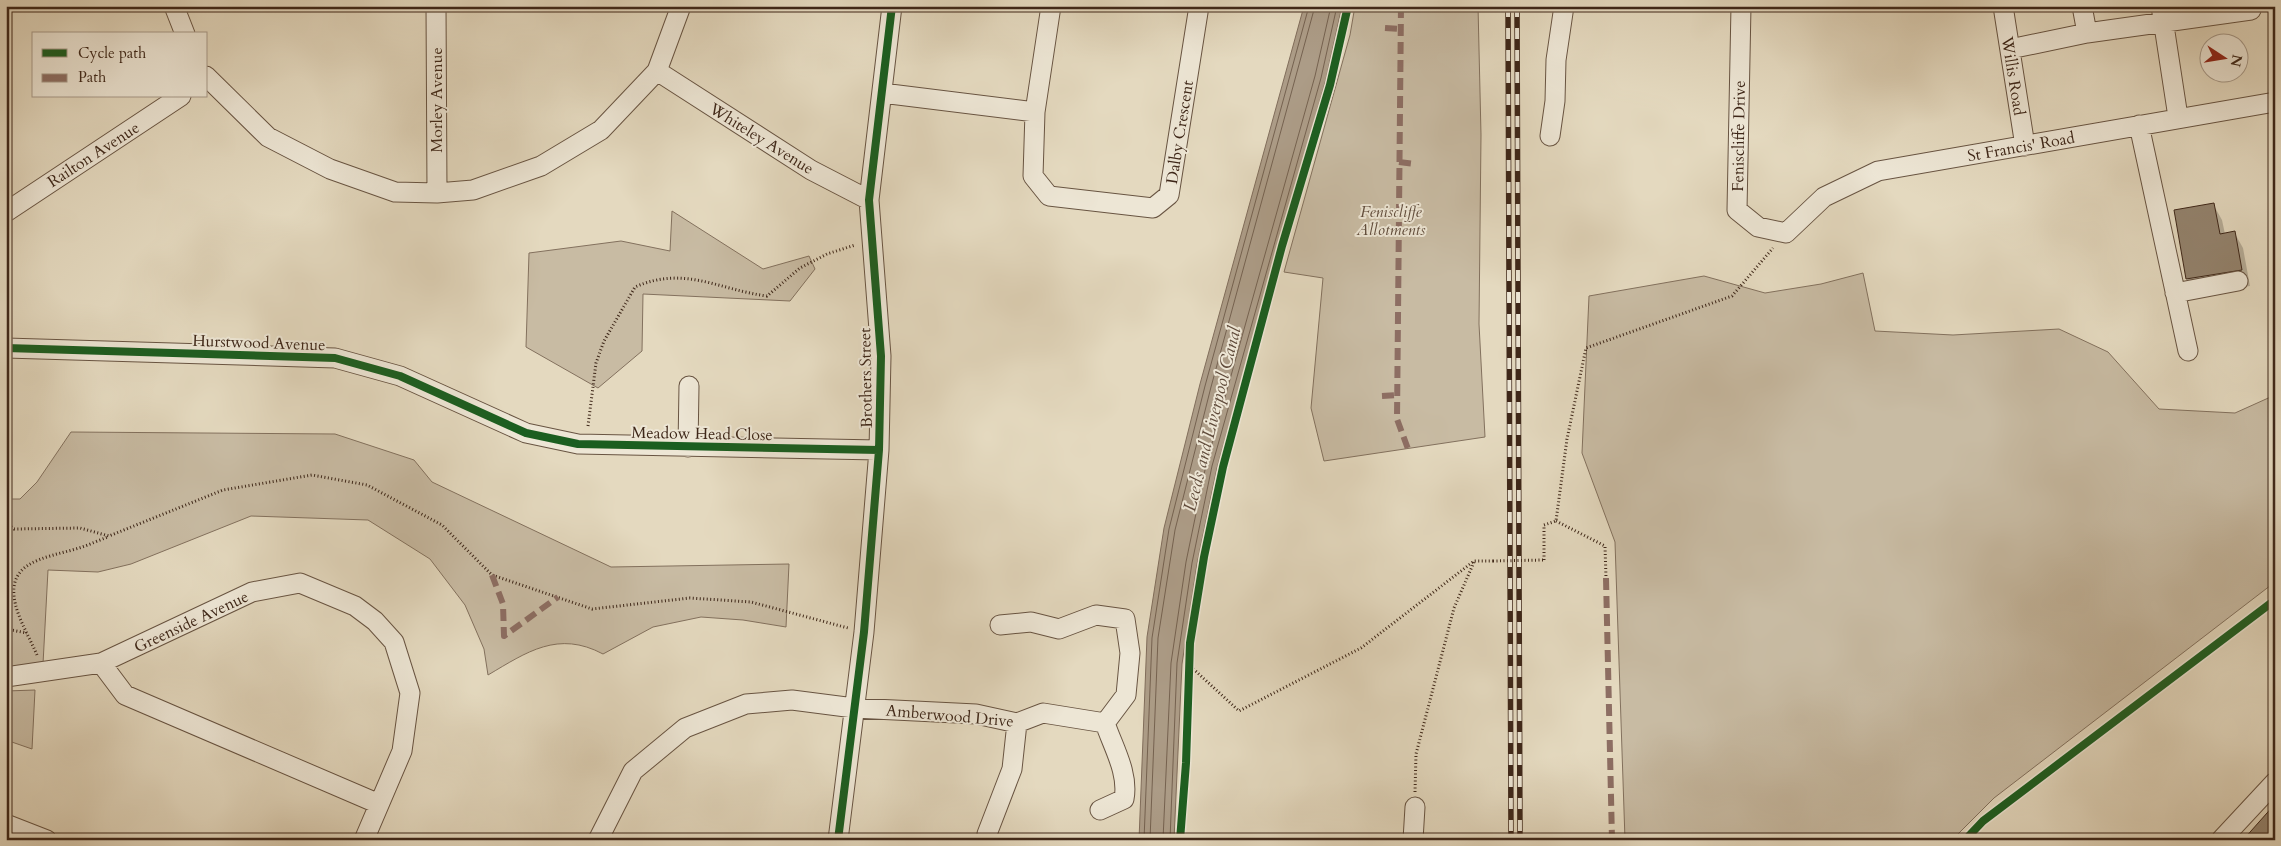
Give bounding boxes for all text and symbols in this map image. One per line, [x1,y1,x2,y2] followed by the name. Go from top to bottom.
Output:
[32,32,208,98] legend
[2198,32,2248,82] north arrow
[1996,34,2030,118] street label: Willis Road
[78,43,147,63] text: Cycle path
[426,47,448,153] street label: Morley Avenue
[2226,53,2247,69] text: N
[78,67,107,87] text: Path
[1161,79,1199,186] street label: Dalby Crescent
[1727,80,1751,192] street label: Feniscliffe Drive
[704,97,818,180] street label: Whiteley Avenue
[43,117,144,193] street label: Railton Avenue
[1966,127,2077,167] street label: St Francis' Road
[1356,201,1426,241] park label: Feniscliffe Allotments
[1177,323,1248,514] water label: Leeds and Liverpool Canal
[854,328,878,428] street label: Brothers Street
[192,330,326,356] street label: Hurstwood Avenue
[631,422,773,446] street label: Meadow Head Close
[131,586,252,658] street label: Greenside Avenue
[885,699,1015,733] street label: Amberwood Drive

